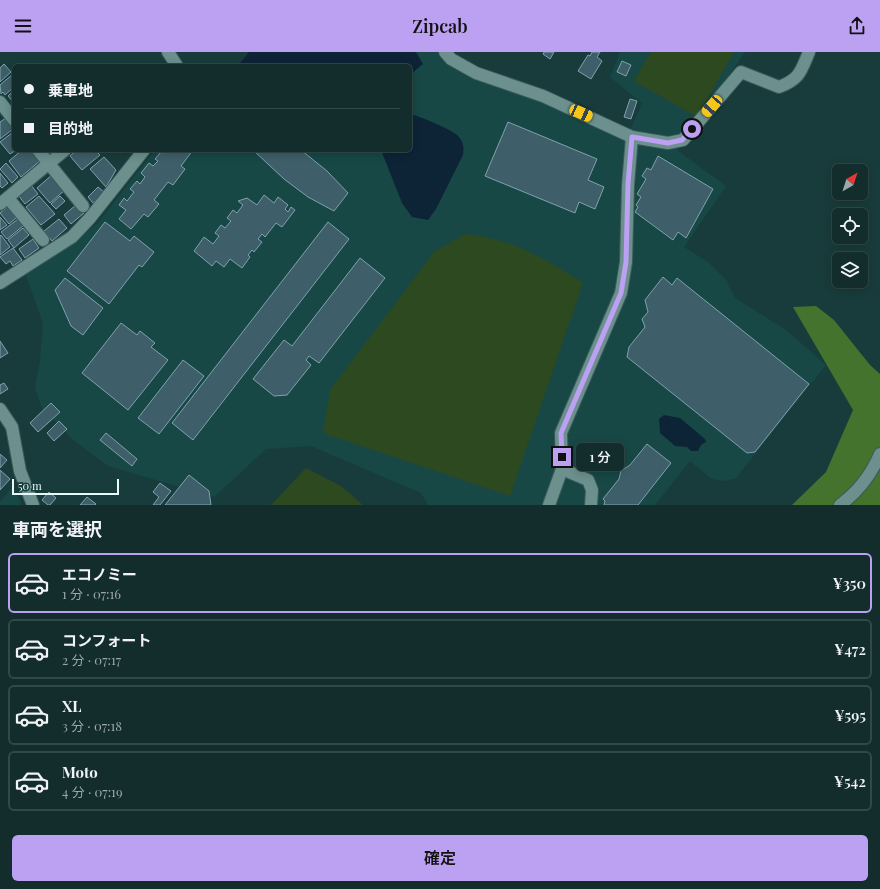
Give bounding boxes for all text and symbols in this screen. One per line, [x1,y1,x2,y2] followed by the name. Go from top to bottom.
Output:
[412,14,468,38] text: Zipcab
[12,15,34,37] icon: menu
[846,15,868,37] icon: share
[48,80,93,100] text: 乗車地
[700,93,724,119] car
[568,103,594,123] car
[48,118,93,138] text: 目的地
[683,120,701,138] route start
[832,164,868,200] north arrow
[832,164,868,288] map controls
[832,208,868,244] button: locate
[832,252,868,288] button: layers
[576,443,624,471] callout: 1 分
[553,448,571,466] route end
[589,448,611,465] text: 1 分
[12,477,119,496] scale bar
[18,478,42,493] text: 50 m
[12,517,102,541] text: 車両を選択
[62,564,137,584] text: エコノミー
[14,565,50,601] icon: car
[833,573,866,593] text: ¥350
[62,585,121,602] text: 1 分 · 07:16
[62,630,152,650] text: コンフォート
[14,631,50,667] icon: car
[834,639,866,659] text: ¥472
[62,651,121,668] text: 2 分 · 07:17
[62,696,82,716] text: XL
[14,697,50,733] icon: car
[835,705,866,725] text: ¥595
[62,717,122,734] text: 3 分 · 07:18
[62,762,98,782] text: Moto
[14,763,50,799] icon: car
[834,771,866,791] text: ¥542
[62,783,123,800] text: 4 分 · 07:19
[12,835,868,881] button: 確定

